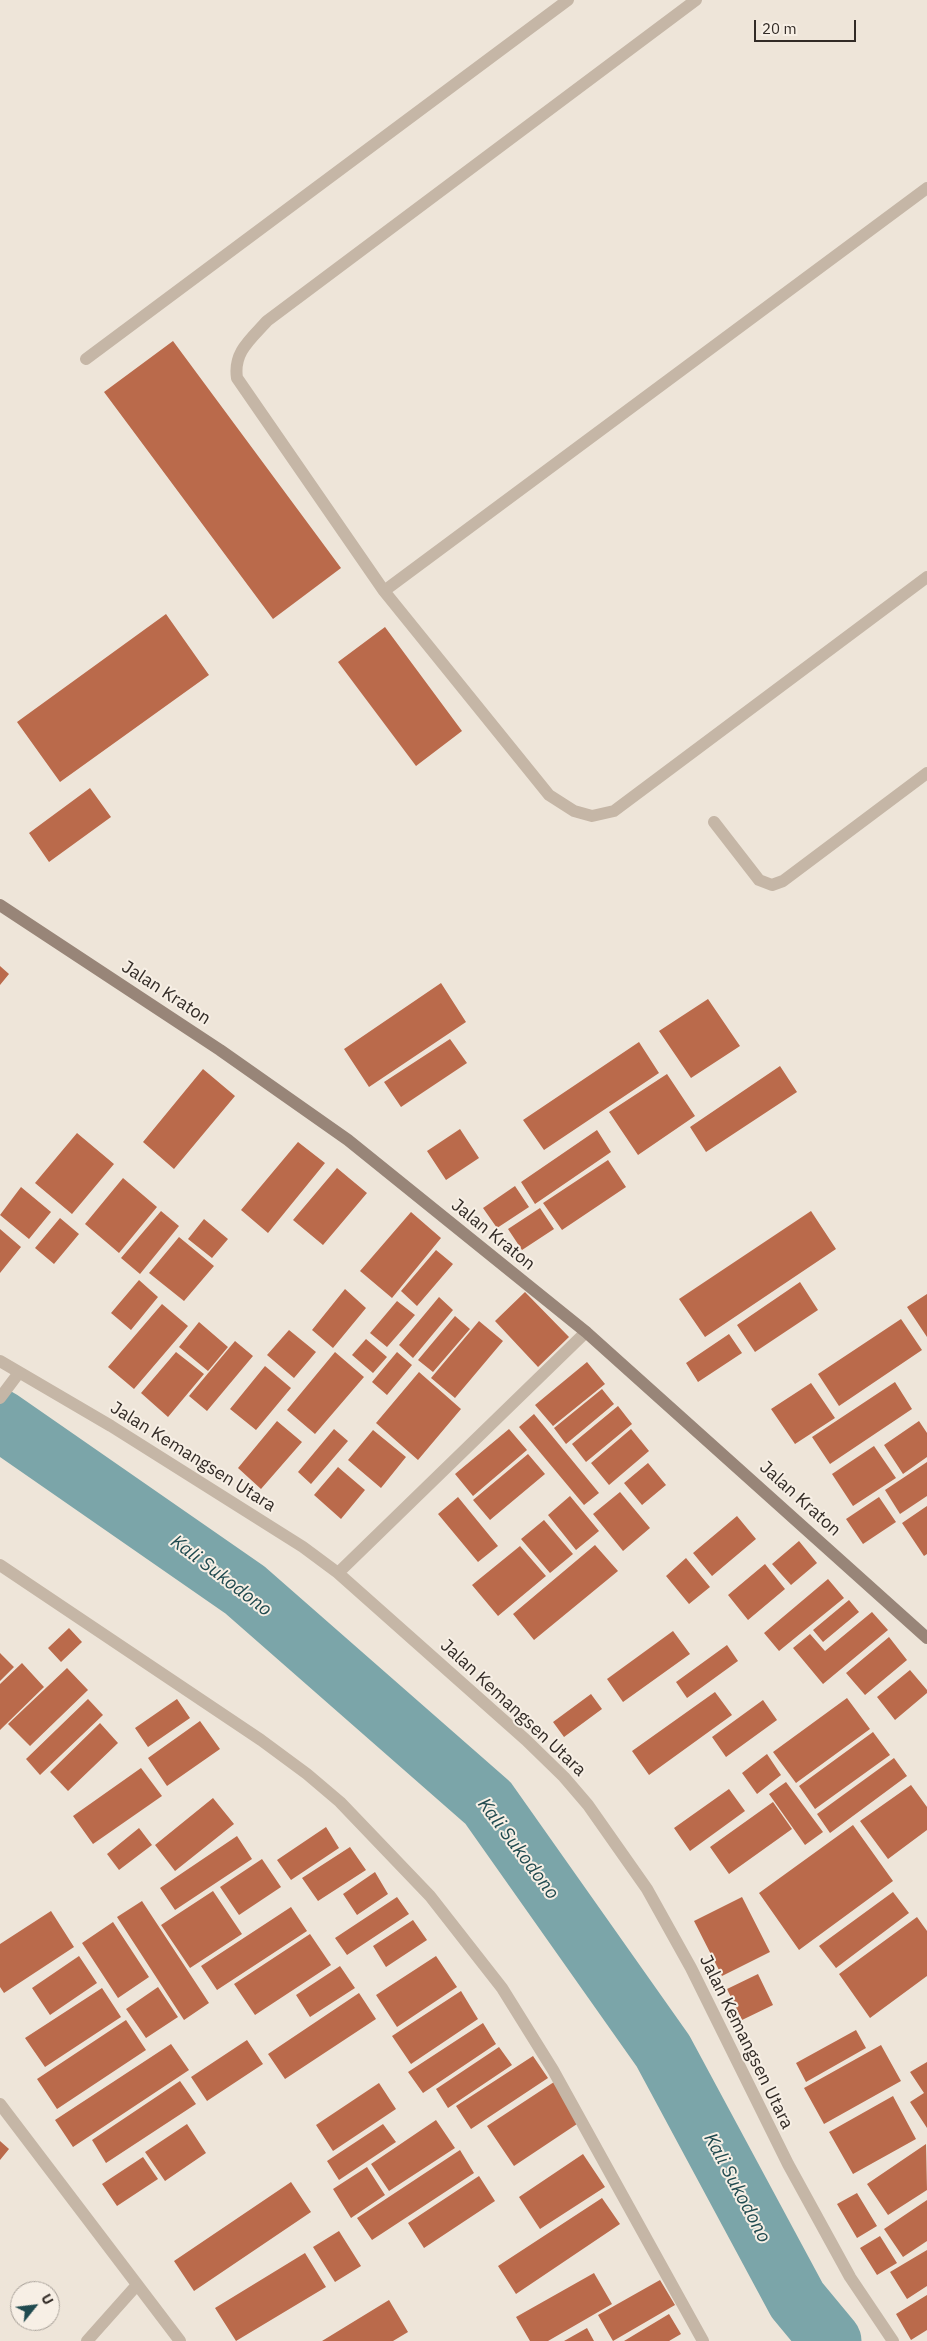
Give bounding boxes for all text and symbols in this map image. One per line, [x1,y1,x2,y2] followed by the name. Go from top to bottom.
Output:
[757,10,860,42] scale bar
[762,19,797,38] text: 20 m
[117,956,215,1030] street label: Jalan Kraton
[447,1195,539,1275] street label: Jalan Kraton
[106,1397,280,1517] street label: Jalan Kemangsen Utara
[755,1457,845,1541] street label: Jalan Kraton
[166,1531,276,1621] water label: Kali Sukodono
[436,1635,590,1781] street label: Jalan Kemangsen Utara
[473,1794,563,1904] water label: Kali Sukodono
[694,1951,798,2133] street label: Jalan Kemangsen Utara
[699,2129,775,2247] water label: Kali Sukodono
[10,2281,60,2331] north arrow
[37,2291,57,2308] text: U

